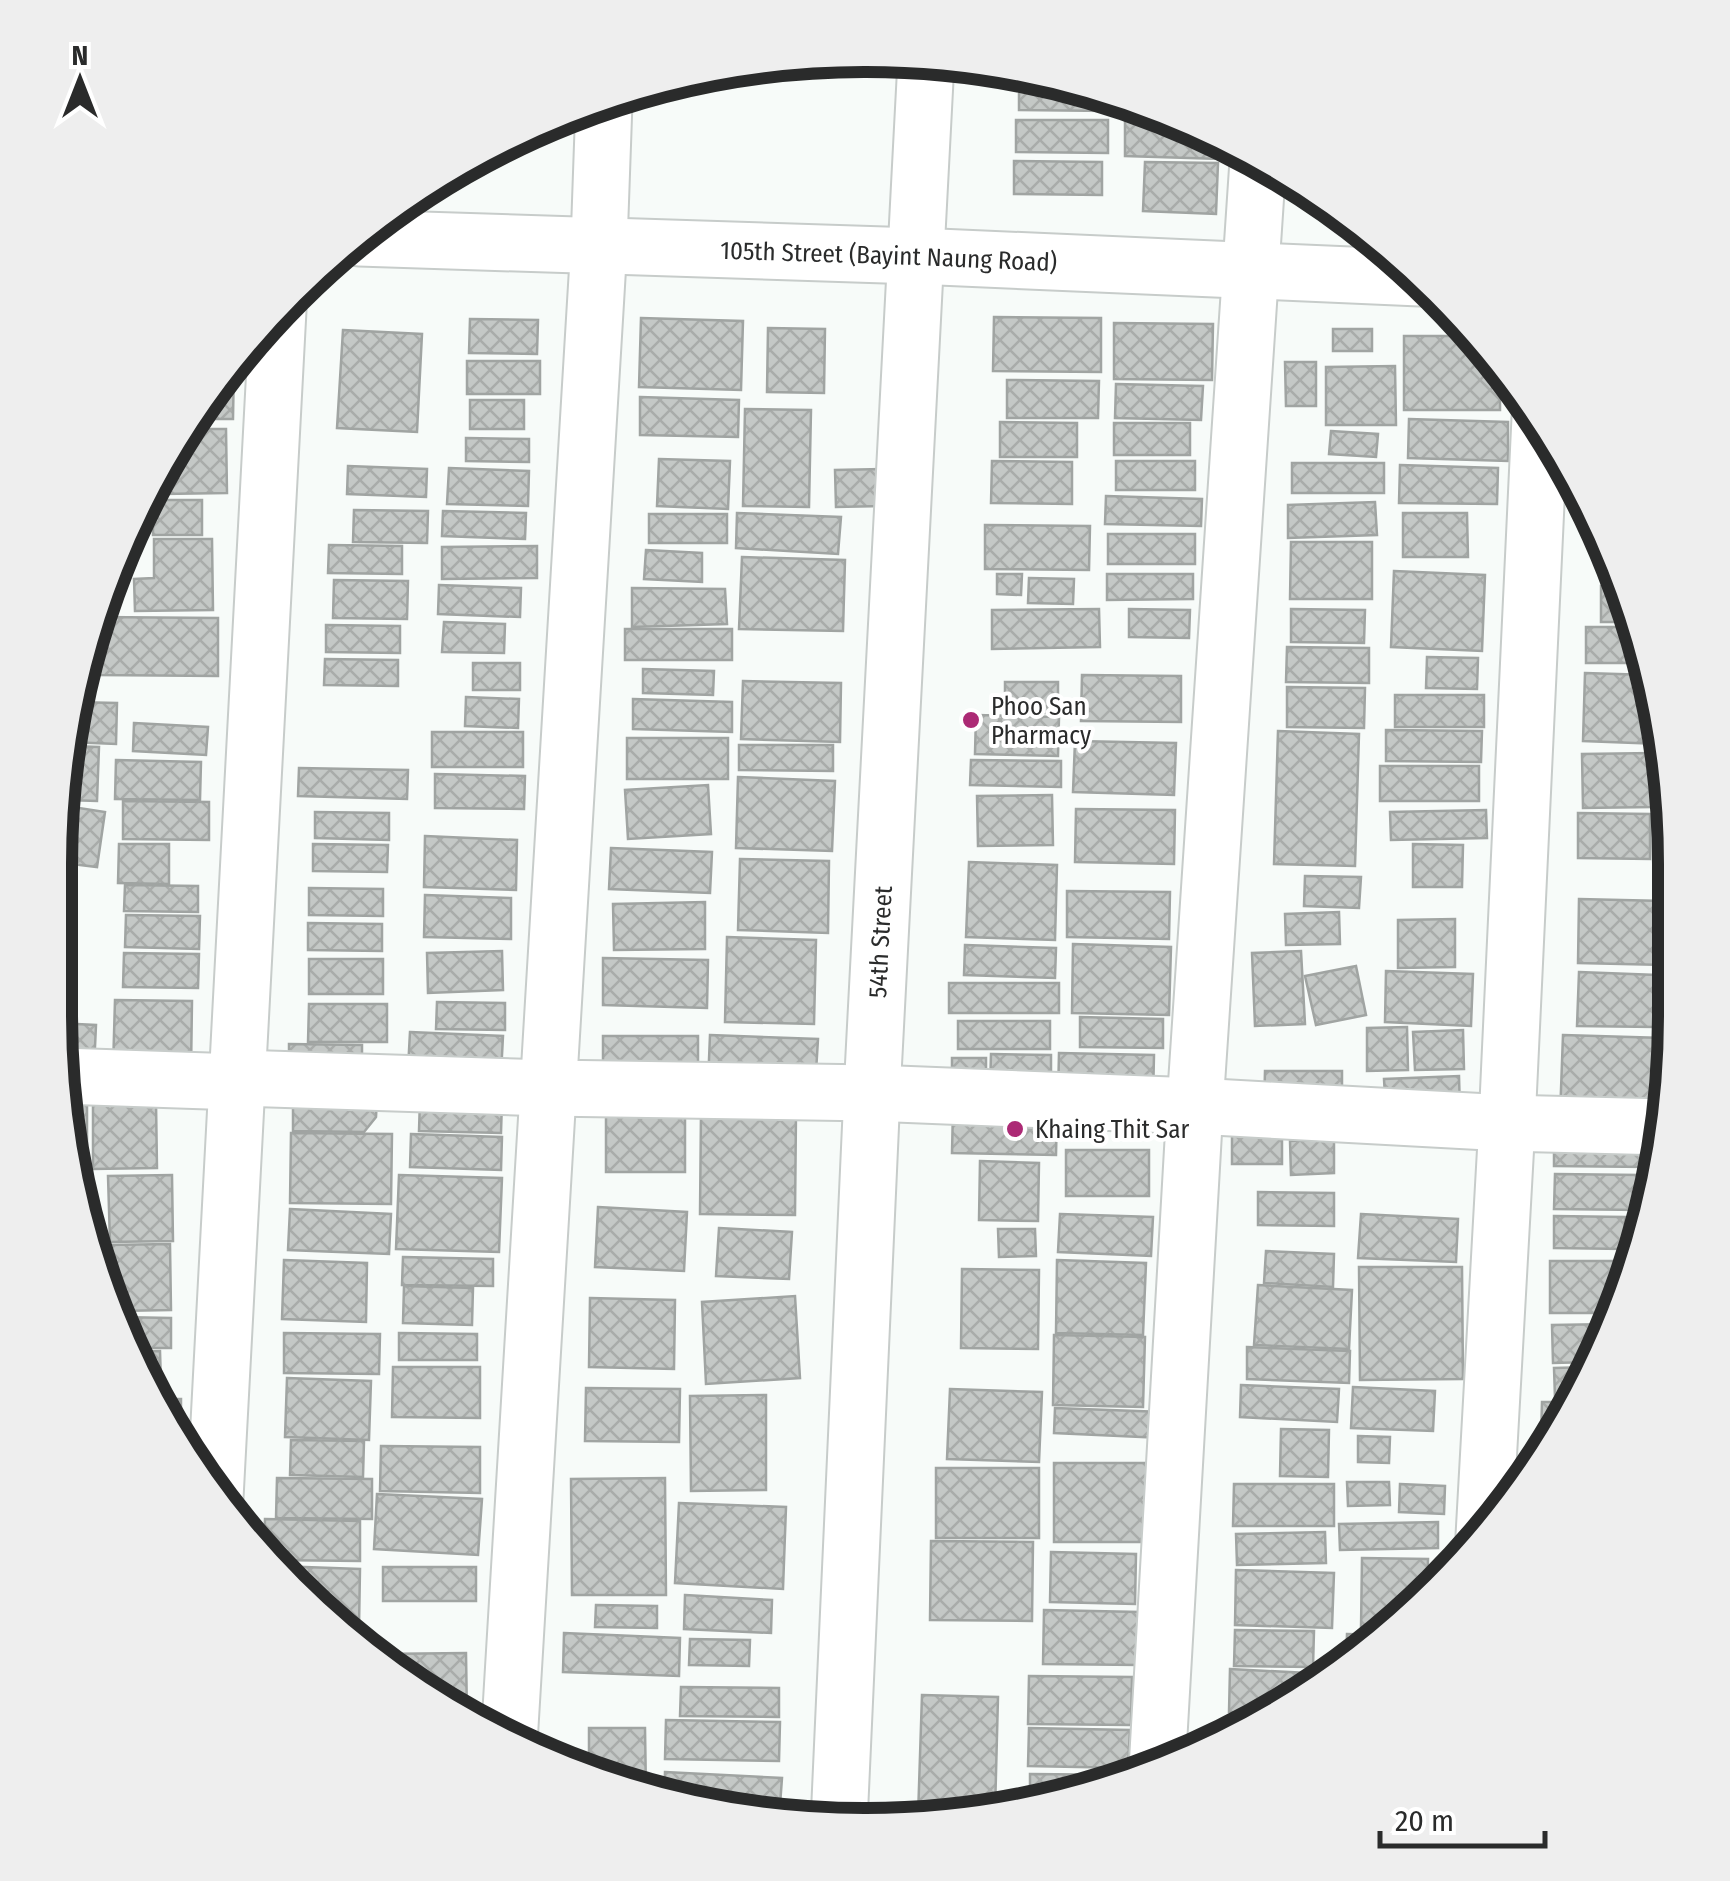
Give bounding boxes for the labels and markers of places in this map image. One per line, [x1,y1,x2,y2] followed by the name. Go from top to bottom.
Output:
[991,692,1091,751] place label: Phoo San Pharmacy
[960,709,982,731] marker: Phoo San Pharmacy
[1035,1115,1190,1145] place label: Khaing Thit Sar
[1004,1118,1026,1140] marker: Khaing Thit Sar

